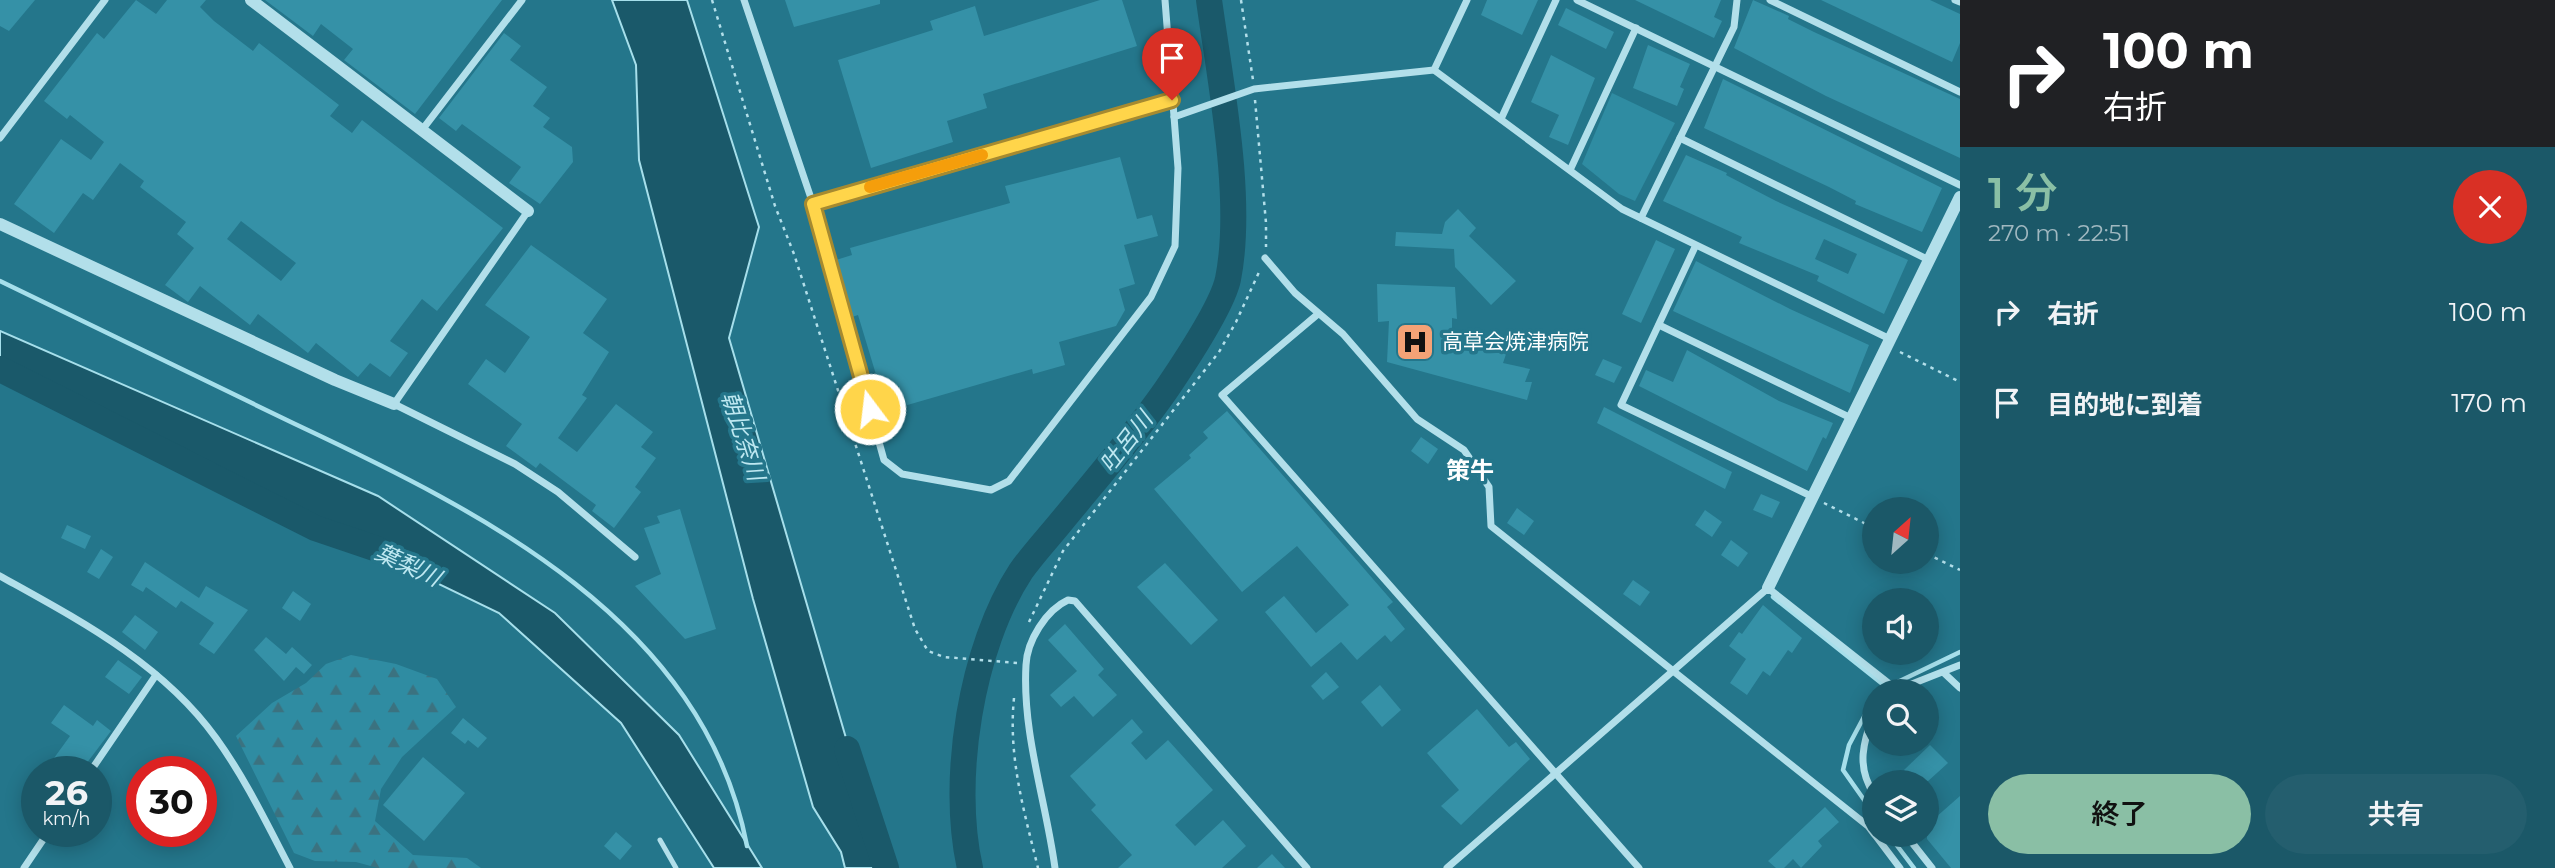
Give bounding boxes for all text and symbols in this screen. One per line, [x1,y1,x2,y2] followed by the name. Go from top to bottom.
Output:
[2103,21,2254,80] text: 100 m
[1142,28,1202,100] pin
[1988,28,2079,119] icon: right
[1153,39,1191,77] icon: arrive
[2103,87,2167,126] text: 右折
[1988,167,2058,219] text: 1 分
[2453,170,2527,244] button: close
[1988,219,2130,247] text: 270 m · 22:51
[1988,293,2026,331] icon: right
[2449,296,2527,328] text: 100 m
[2047,298,2099,330] text: 右折
[1394,321,1436,363] hospital icon: 高草会焼津病院
[1442,329,1589,354] place label: 高草会焼津病院
[833,372,907,446] position arrow
[1988,384,2026,422] icon: arrive
[2451,387,2527,419] text: 170 m
[715,388,771,487] water label: 朝比奈川
[2047,389,2203,421] text: 目的地に到着
[1094,404,1160,478] water label: 吐呂川
[1446,456,1494,485] district label: 策牛
[1862,497,1939,574] north arrow
[1862,497,1939,847] map controls
[371,538,448,594] water label: 葉梨川
[1862,588,1939,665] button: sound
[1862,679,1939,756] button: search
[126,756,217,847] speed limit sign: 30
[1862,770,1939,847] button: layers
[45,771,88,814] text: 26
[1988,774,2251,854] button: 終了
[2265,774,2527,854] button: 共有
[42,808,91,830] text: km/h

